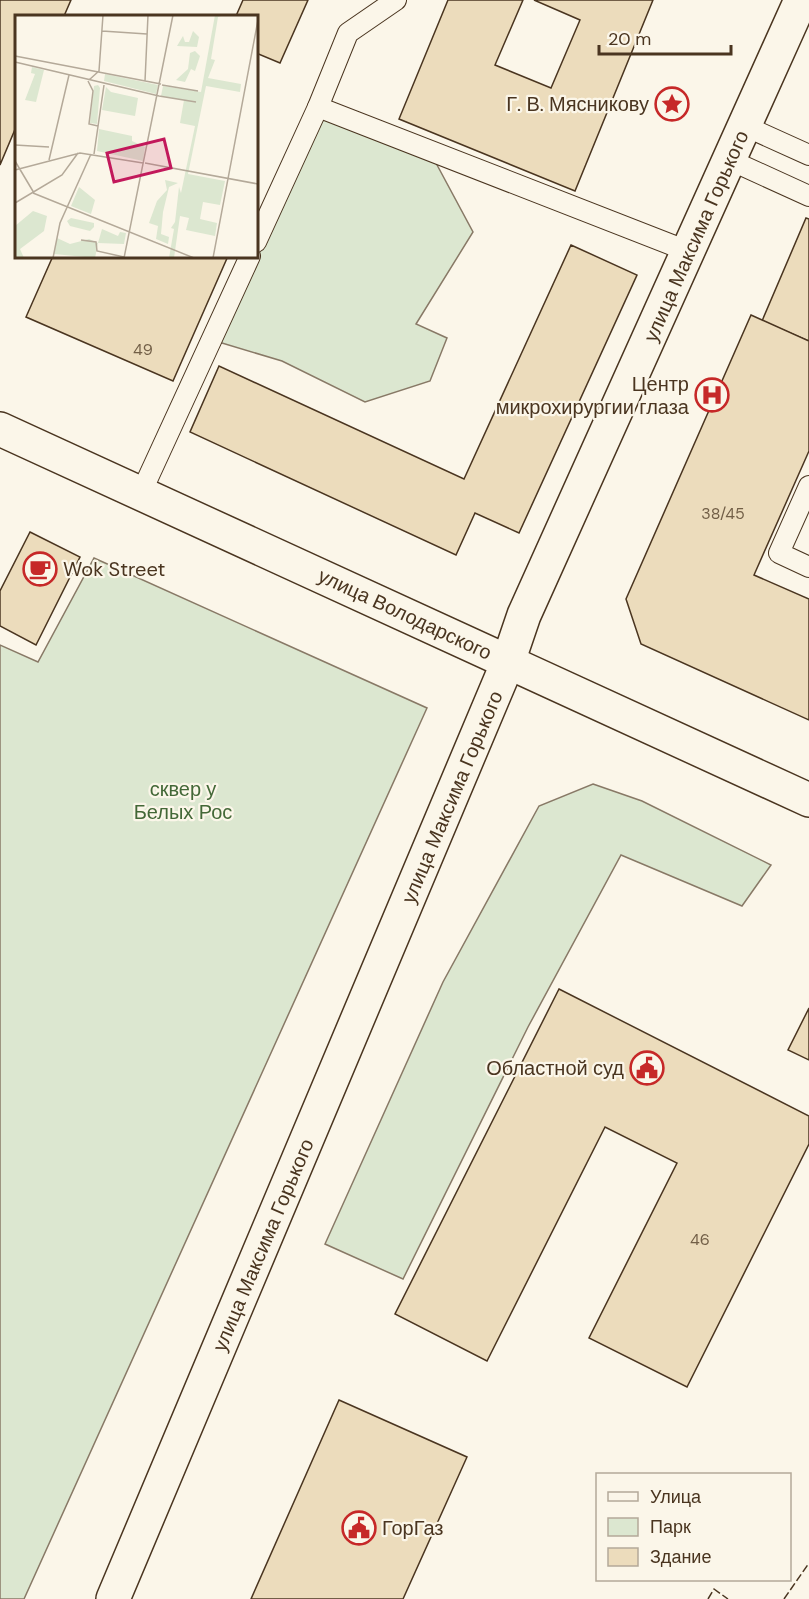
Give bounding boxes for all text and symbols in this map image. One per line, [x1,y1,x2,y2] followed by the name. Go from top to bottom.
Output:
[15,15,258,258] inset map
[599,18,731,56] scale bar
[608,27,651,51] text: 20 m
[654,86,690,122] place icon: Г. В. Мясникову
[506,91,649,117] place label: Г. В. Мясникову
[638,126,754,346] street label: улица Максима Горького
[133,339,153,360] house number: 49
[496,371,690,420] place label: Центр микрохирургии глаза
[694,377,730,413] hospital icon: Центр микрохирургии глаза
[701,503,745,524] house number: 38/45
[22,551,58,587] cafe icon: Wok Street
[63,556,165,582] place label: Wok Street
[314,562,496,666] street label: улица Володарского
[395,687,509,907] street label: улица Максима Горького
[134,776,232,825] park label: сквер у Белых Рос
[629,1050,665,1086] public building icon: Областной суд
[486,1055,624,1081] place label: Областной суд
[206,1135,320,1355] street label: улица Максима Горького
[690,1229,710,1250] house number: 46
[596,1473,791,1581] legend
[650,1485,702,1509] text: Улица
[341,1510,377,1546] public building icon: ГорГаз
[382,1515,444,1541] place label: ГорГаз
[650,1515,691,1539] text: Парк
[650,1545,711,1569] text: Здание

